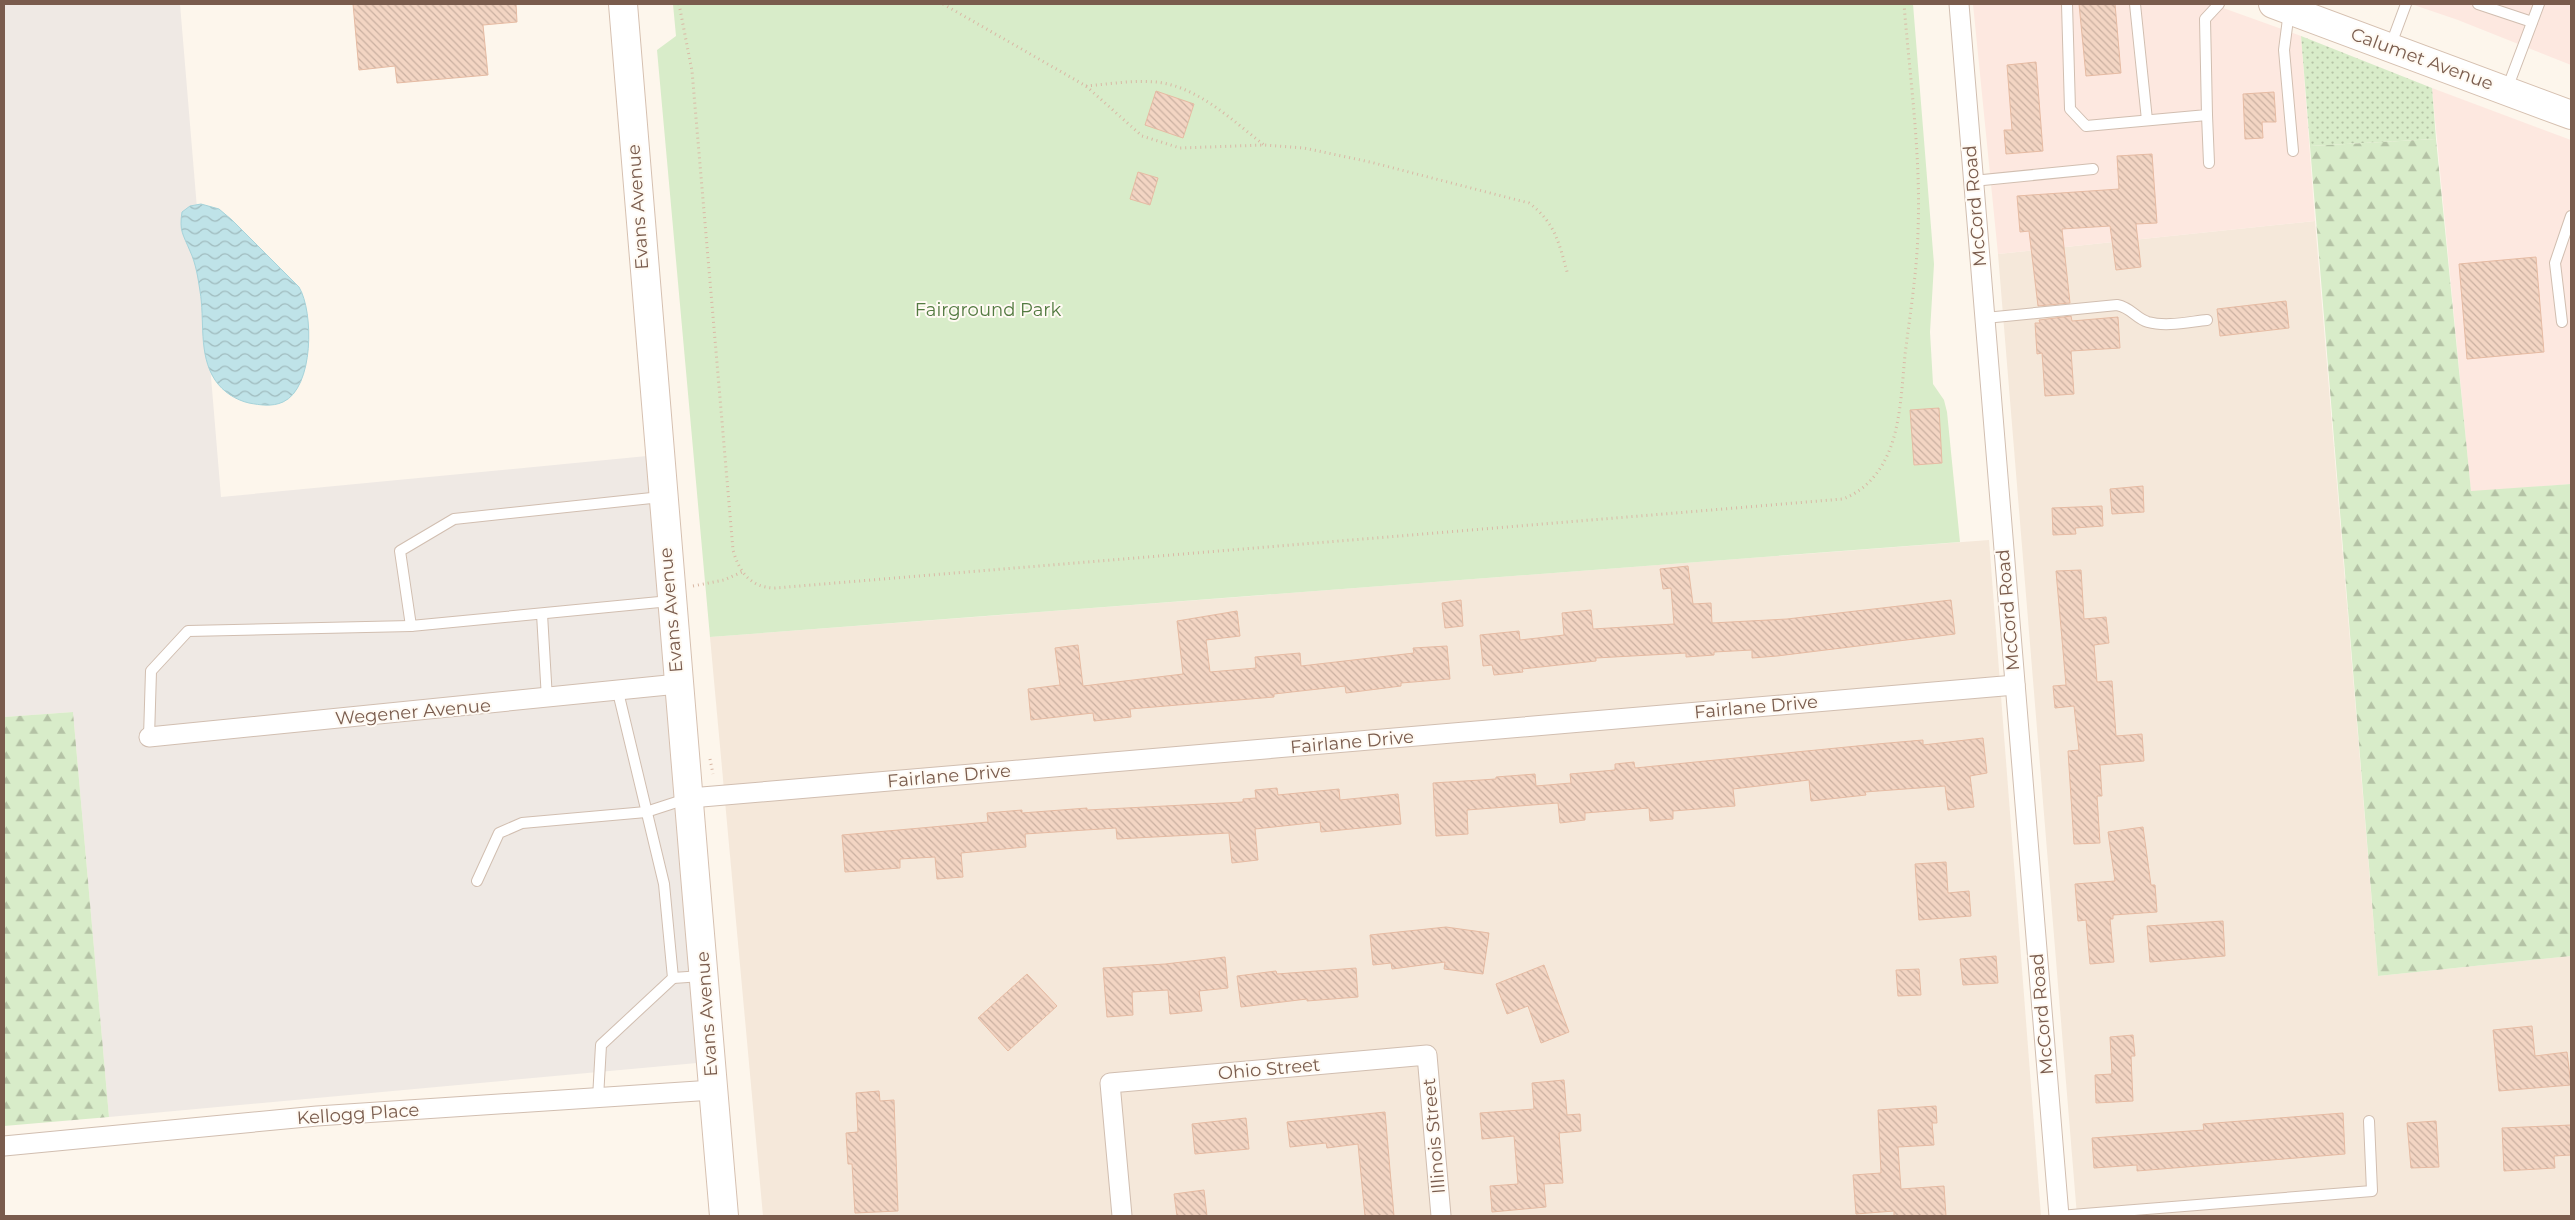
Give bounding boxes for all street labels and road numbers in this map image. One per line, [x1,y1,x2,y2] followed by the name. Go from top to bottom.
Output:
[2348,23,2496,95] street label: Calumet Avenue
[623,144,653,270] street label: Evans Avenue
[1959,144,1991,268] street label: McCord Road
[655,546,687,673] street label: Evans Avenue
[1992,548,2024,672] street label: McCord Road
[1693,691,1819,723] street label: Fairlane Drive
[334,694,492,730] street label: Wegener Avenue
[1289,726,1415,758] street label: Fairlane Drive
[886,760,1012,792] street label: Fairlane Drive
[692,951,722,1077] street label: Evans Avenue
[2026,952,2058,1076] street label: McCord Road
[1217,1054,1321,1084] street label: Ohio Street
[1418,1077,1450,1195] street label: Illinois Street
[296,1099,420,1129] street label: Kellogg Place

